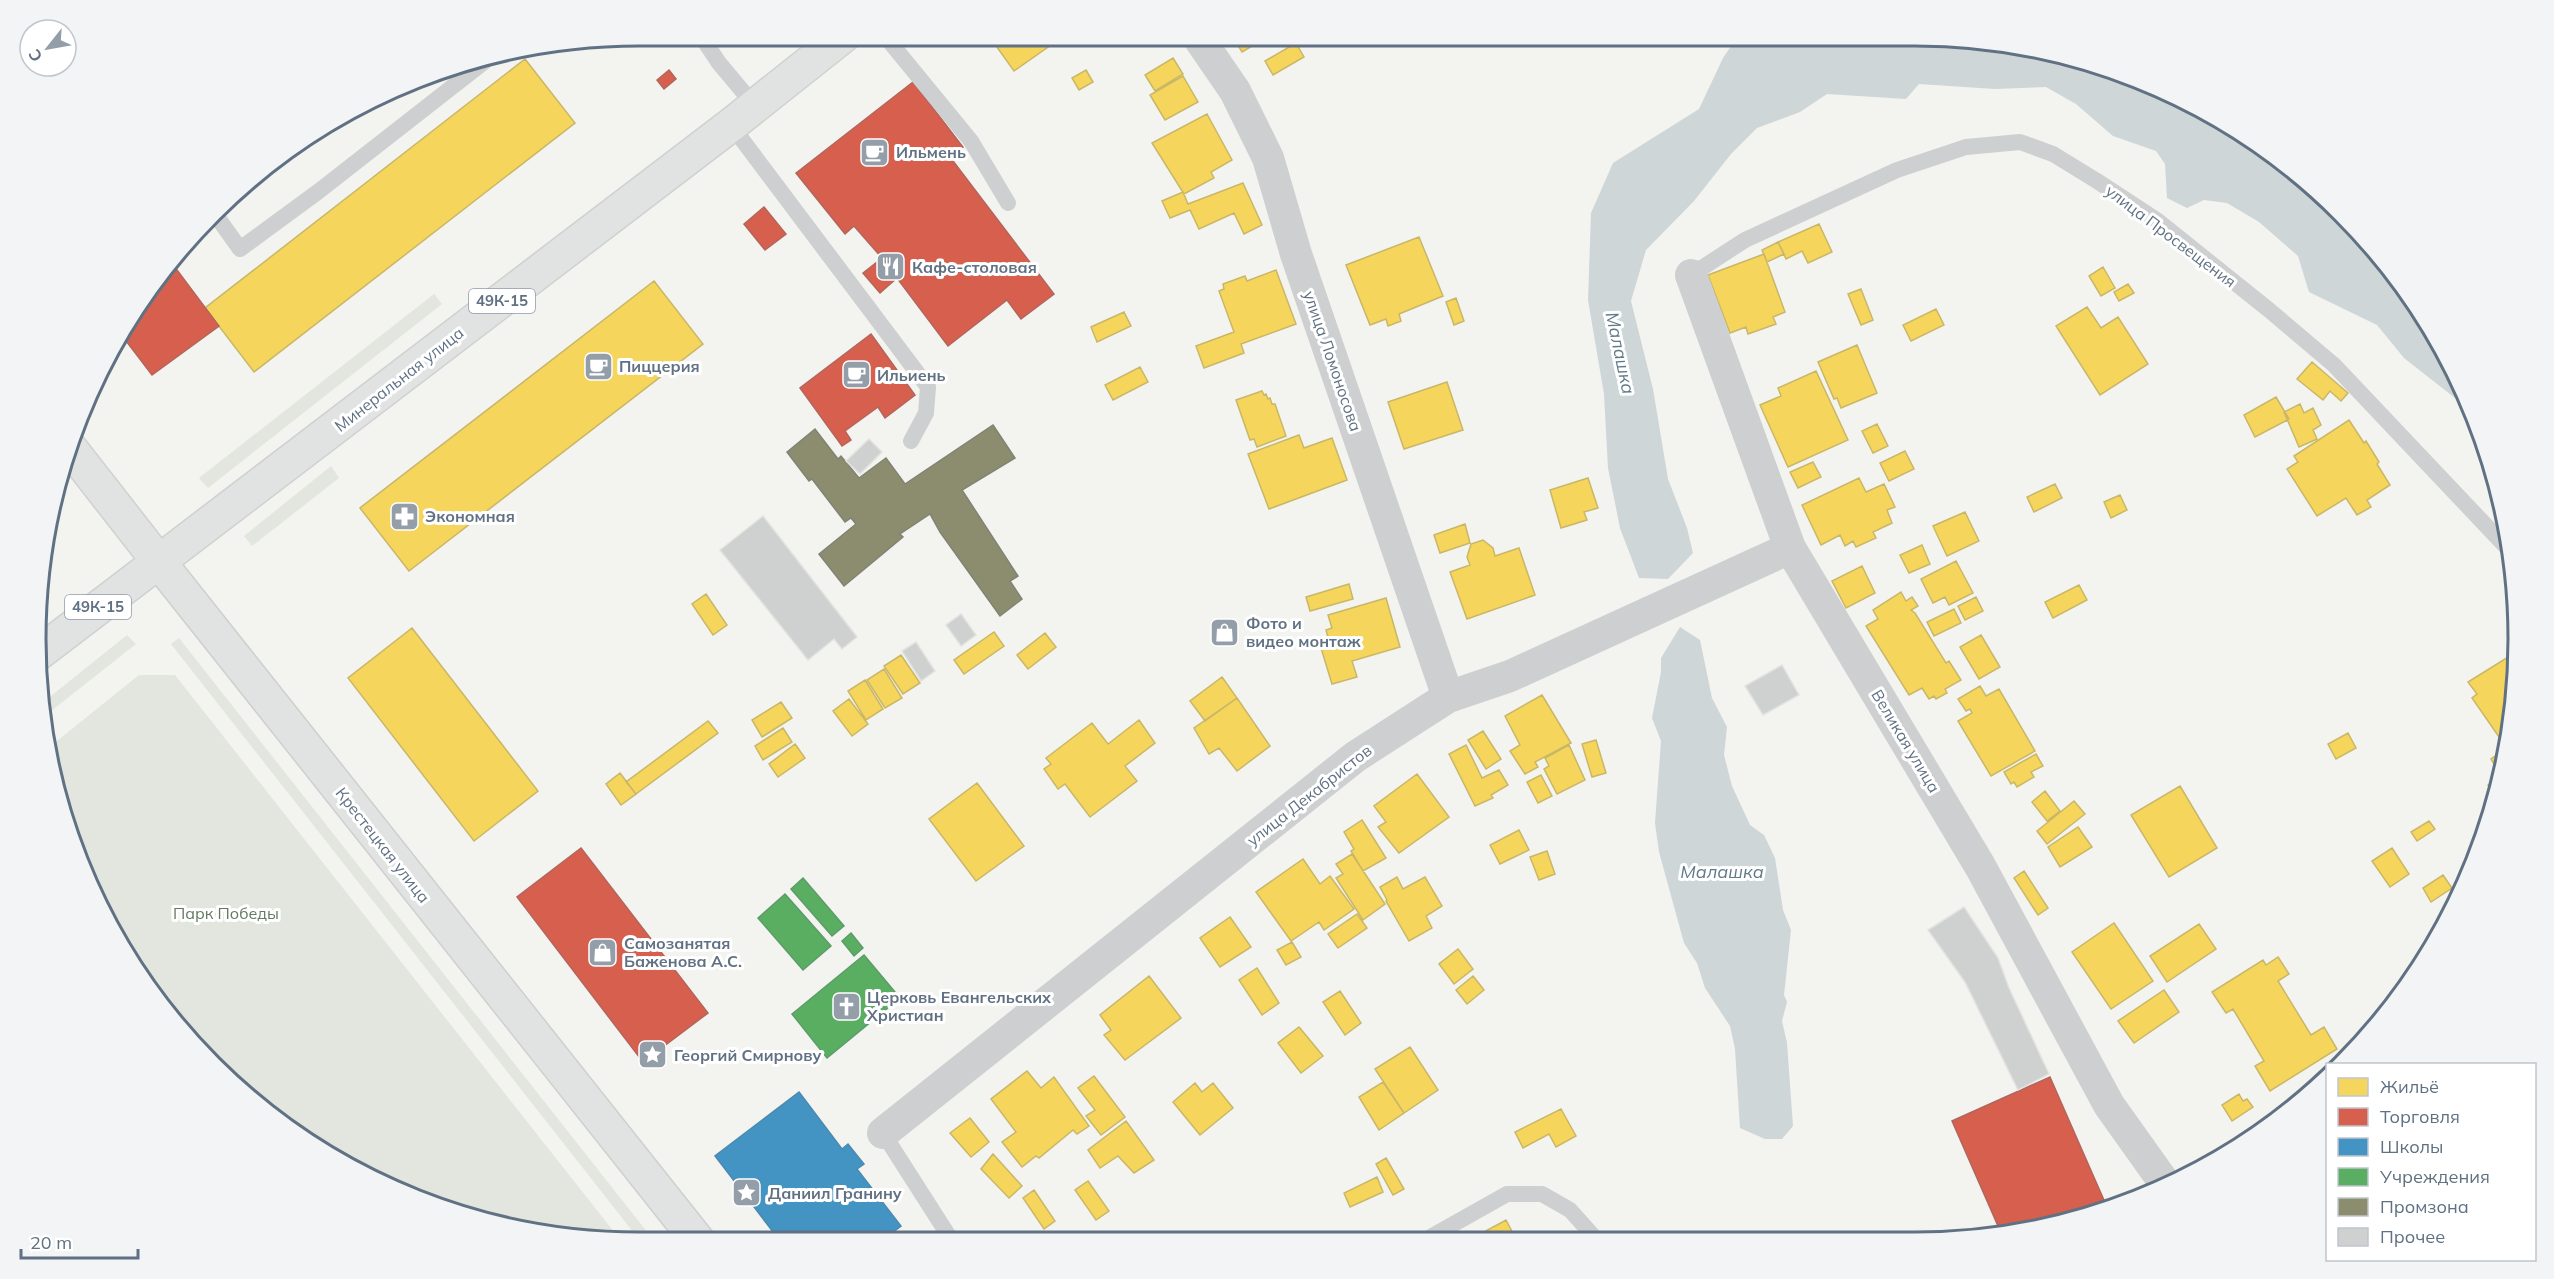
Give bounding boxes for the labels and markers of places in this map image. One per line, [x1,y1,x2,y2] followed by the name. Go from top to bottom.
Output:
[859,136,891,168] cafe icon: Ильмень
[896,142,966,162] place label: Ильмень
[875,251,907,283] restaurant icon: Кафе-столовая
[912,257,1037,277] place label: Кафе-столовая
[582,350,614,382] cafe icon: Пиццерия
[619,356,700,376] place label: Пиццерия
[840,359,872,391] cafe icon: Ильиень
[877,365,946,385] place label: Ильиень
[388,500,420,532] pharmacy icon: Экономная
[425,506,515,526] place label: Экономная
[1246,613,1361,651] place label: Фото и видео монтаж
[1209,616,1241,648] shop icon: Фото и видео монтаж
[624,933,742,971] place label: Самозанятая Баженова А.С.
[587,936,619,968] shop icon: Самозанятая Баженова А.С.
[866,987,1052,1025] place label: Церковь Евангельских Христиан
[830,990,862,1022] church icon: Церковь Евангельских Христиан
[637,1039,669,1071] place icon: Георгий Смирнову
[674,1045,822,1065] place label: Георгий Смирнову
[731,1177,763,1209] place icon: Даниил Гранину
[768,1183,902,1203] place label: Даниил Гранину

